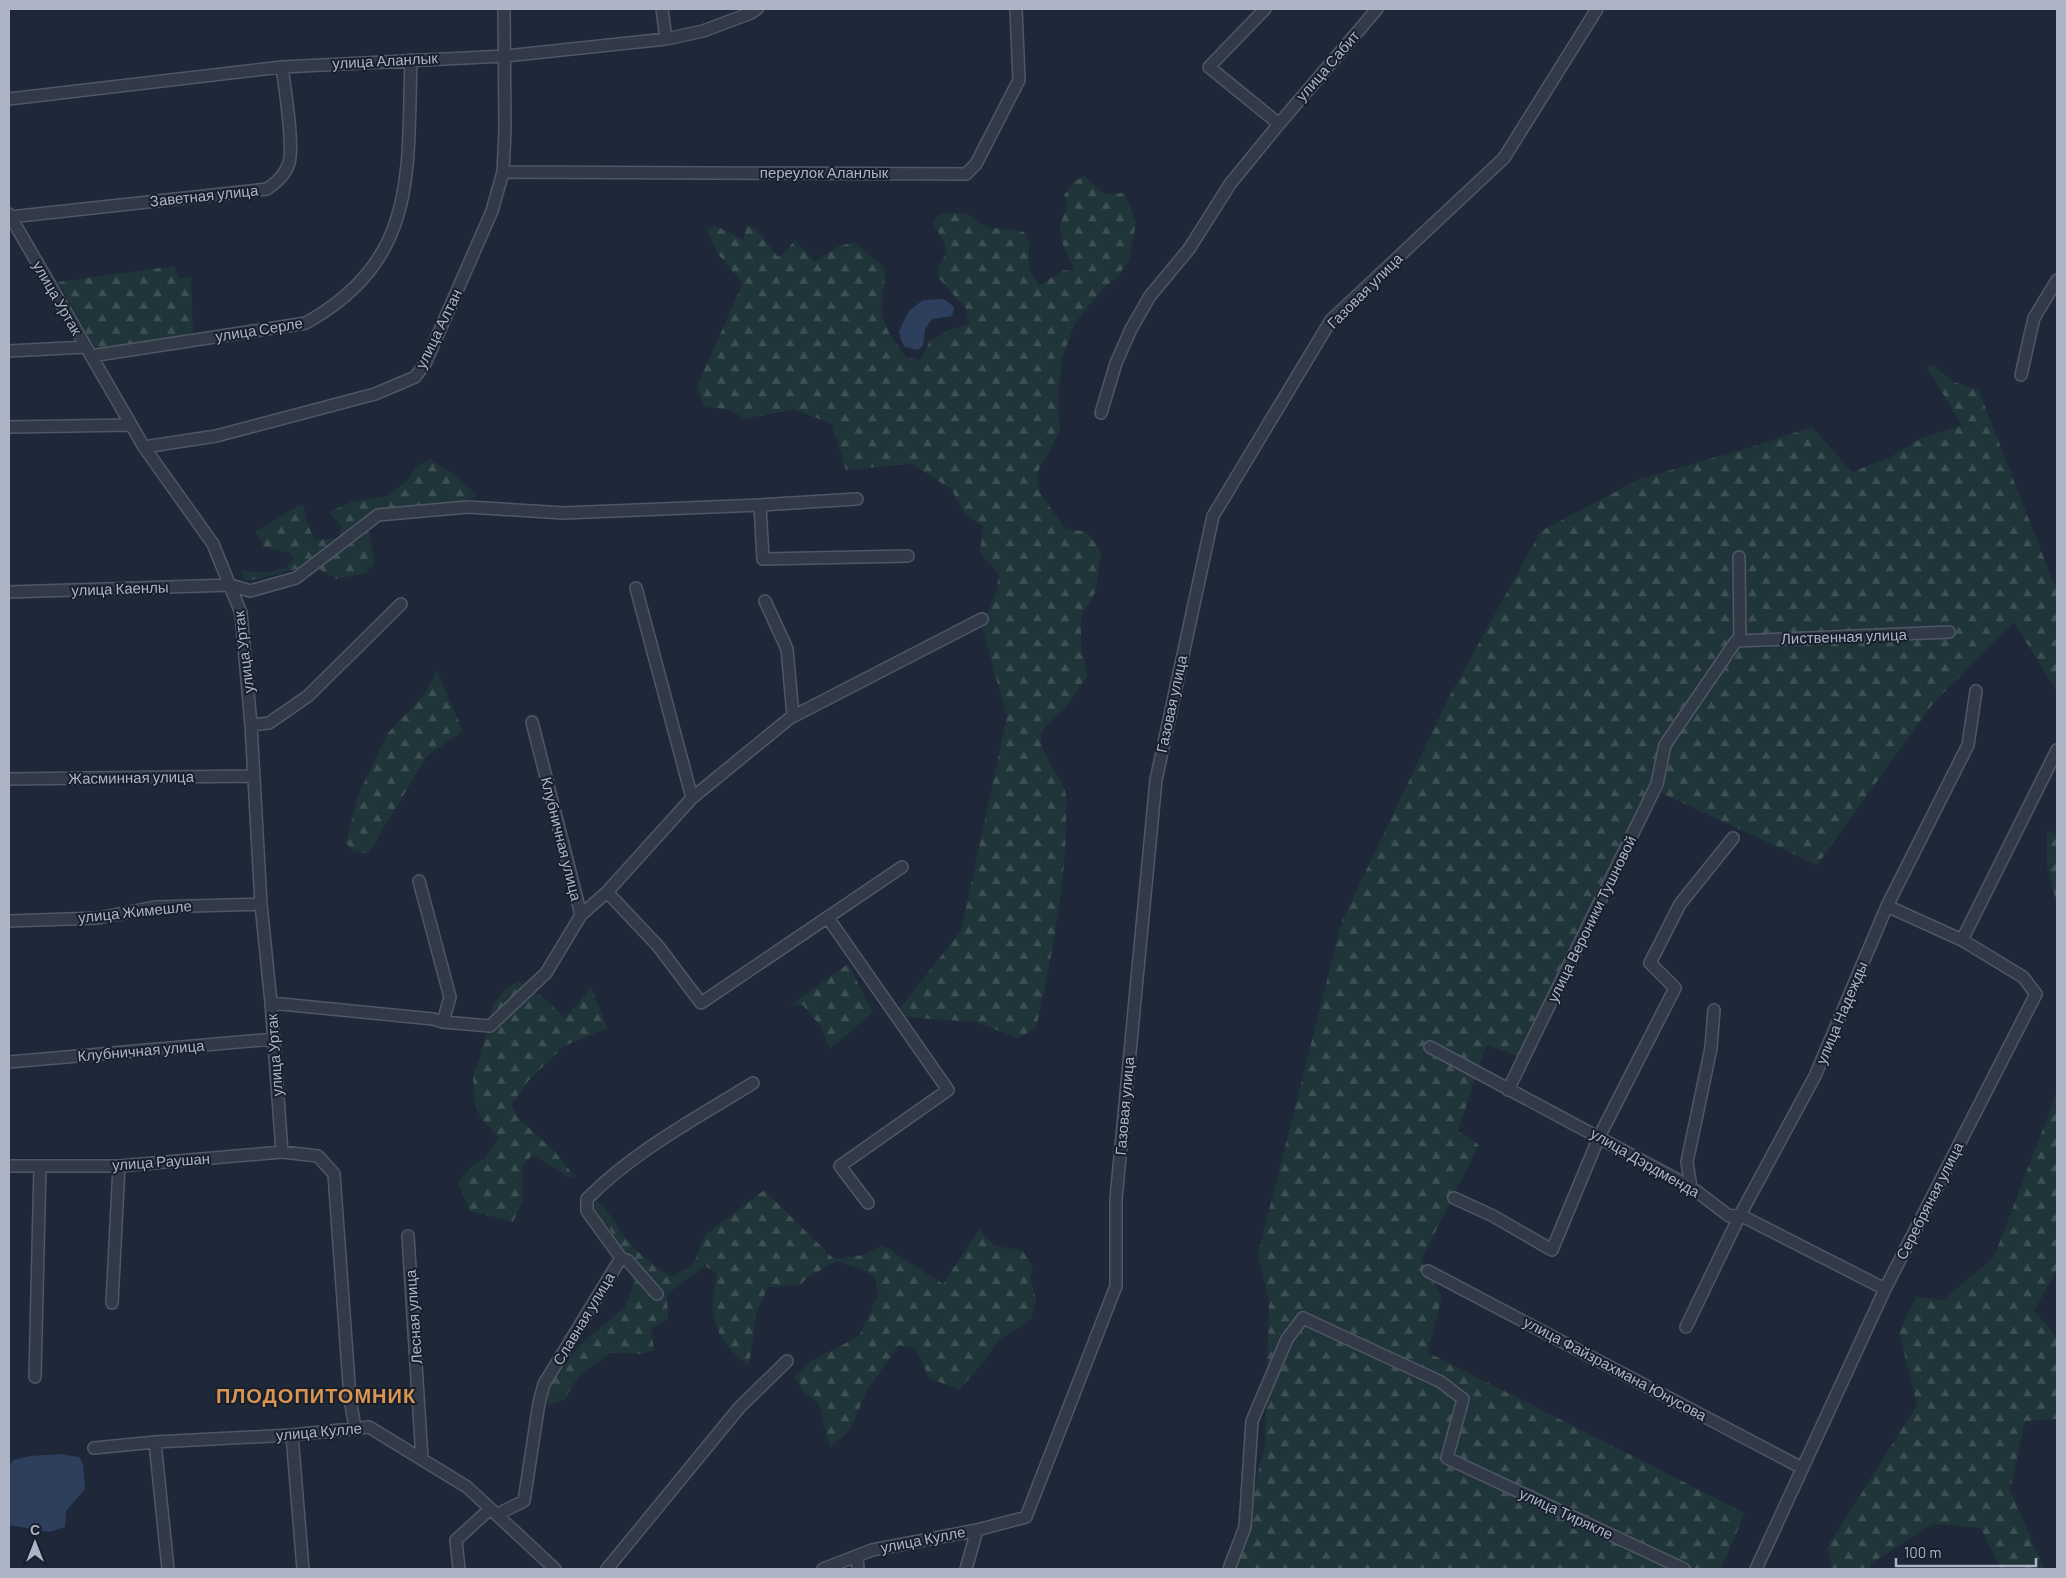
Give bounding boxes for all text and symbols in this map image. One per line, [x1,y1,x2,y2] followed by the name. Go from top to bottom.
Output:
[1292,26,1363,104] street label: улица Сабит
[332,48,439,72] street label: улица Аланлык
[760,163,889,181] street label: переулок Аланлык
[149,180,260,210] street label: Заветная улица
[1323,248,1406,332] street label: Газовая улица
[29,257,87,338] street label: улица Уртак
[411,286,465,371] street label: улица Алтан
[214,313,304,345] street label: улица Серле
[71,577,169,599] street label: улица Каенлы
[229,610,257,694] street label: улица Уртак
[1781,625,1908,647] street label: Лиственная улица
[1152,653,1190,754] street label: Газовая улица
[68,767,195,787] street label: Жасминная улица
[538,775,586,903] street label: Клубничная улица
[1543,832,1639,1005] street label: улица Вероники Тушновой
[77,896,193,926] street label: улица Жимешле
[1811,959,1871,1067] street label: улица Надежды
[262,1013,286,1097] street label: улица Уртак
[77,1035,206,1065] street label: Клубничная улица
[1111,1055,1137,1156] street label: Газовая улица
[1588,1124,1704,1201] street label: улица Дэрдменда
[1892,1138,1967,1262] street label: Серебряная улица
[111,1149,210,1173] street label: улица Раушан
[548,1268,618,1368] street label: Славная улица
[401,1269,425,1365] street label: Лесная улица
[1521,1312,1711,1424] street label: улица Файзрахмана Юнусова
[216,1383,416,1407] district label: ПЛОДОПИТОМНИК
[275,1418,363,1444] street label: улица Кулле
[1517,1484,1616,1543] street label: улица Тирякле
[10,1518,60,1568] north arrow
[30,1521,40,1538] text: С
[879,1522,967,1556] street label: улица Кулле
[1896,1536,2036,1568] scale bar
[1904,1543,1942,1561] text: 100 m

